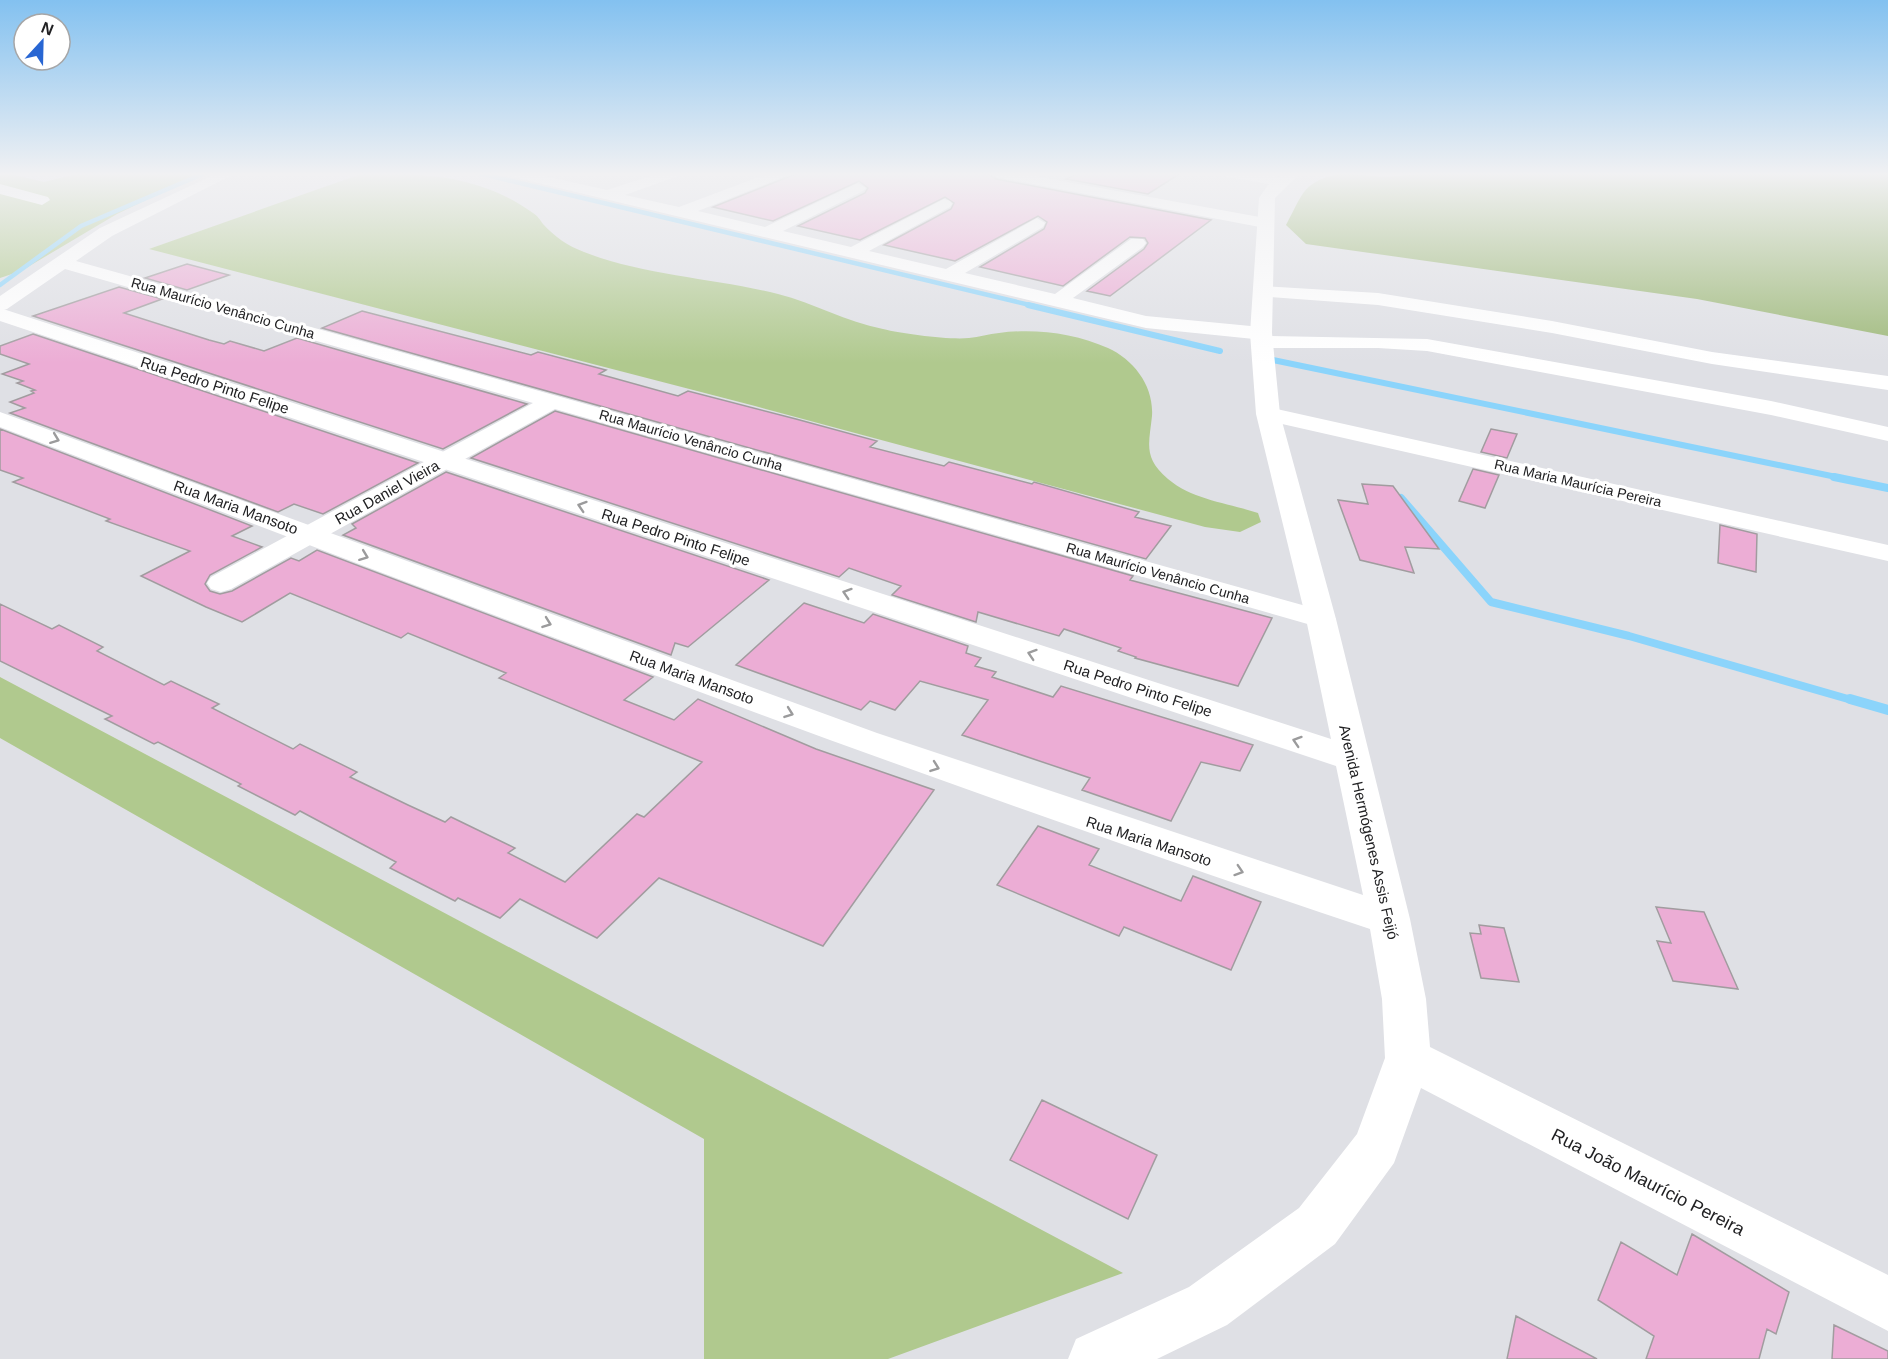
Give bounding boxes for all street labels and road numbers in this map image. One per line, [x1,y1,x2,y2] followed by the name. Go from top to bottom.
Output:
[130,274,317,342] street label: Rua Maurício Venâncio Cunha
[139,353,291,417] street label: Rua Pedro Pinto Felipe
[598,406,785,474] street label: Rua Maurício Venâncio Cunha
[332,456,443,528] street label: Rua Daniel Vieira
[1493,456,1663,510] street label: Rua Maria Maurícia Pereira
[172,477,300,537] street label: Rua Maria Mansoto
[600,505,752,569] street label: Rua Pedro Pinto Felipe
[1065,539,1252,607] street label: Rua Maurício Venâncio Cunha
[628,647,756,707] street label: Rua Maria Mansoto
[1062,656,1214,720] street label: Rua Pedro Pinto Felipe
[1336,723,1402,941] street label: Avenida Hermógenes Assis Feijó
[1084,813,1214,869] street label: Rua Maria Mansoto
[1548,1124,1749,1240] street label: Rua João Maurício Pereira

